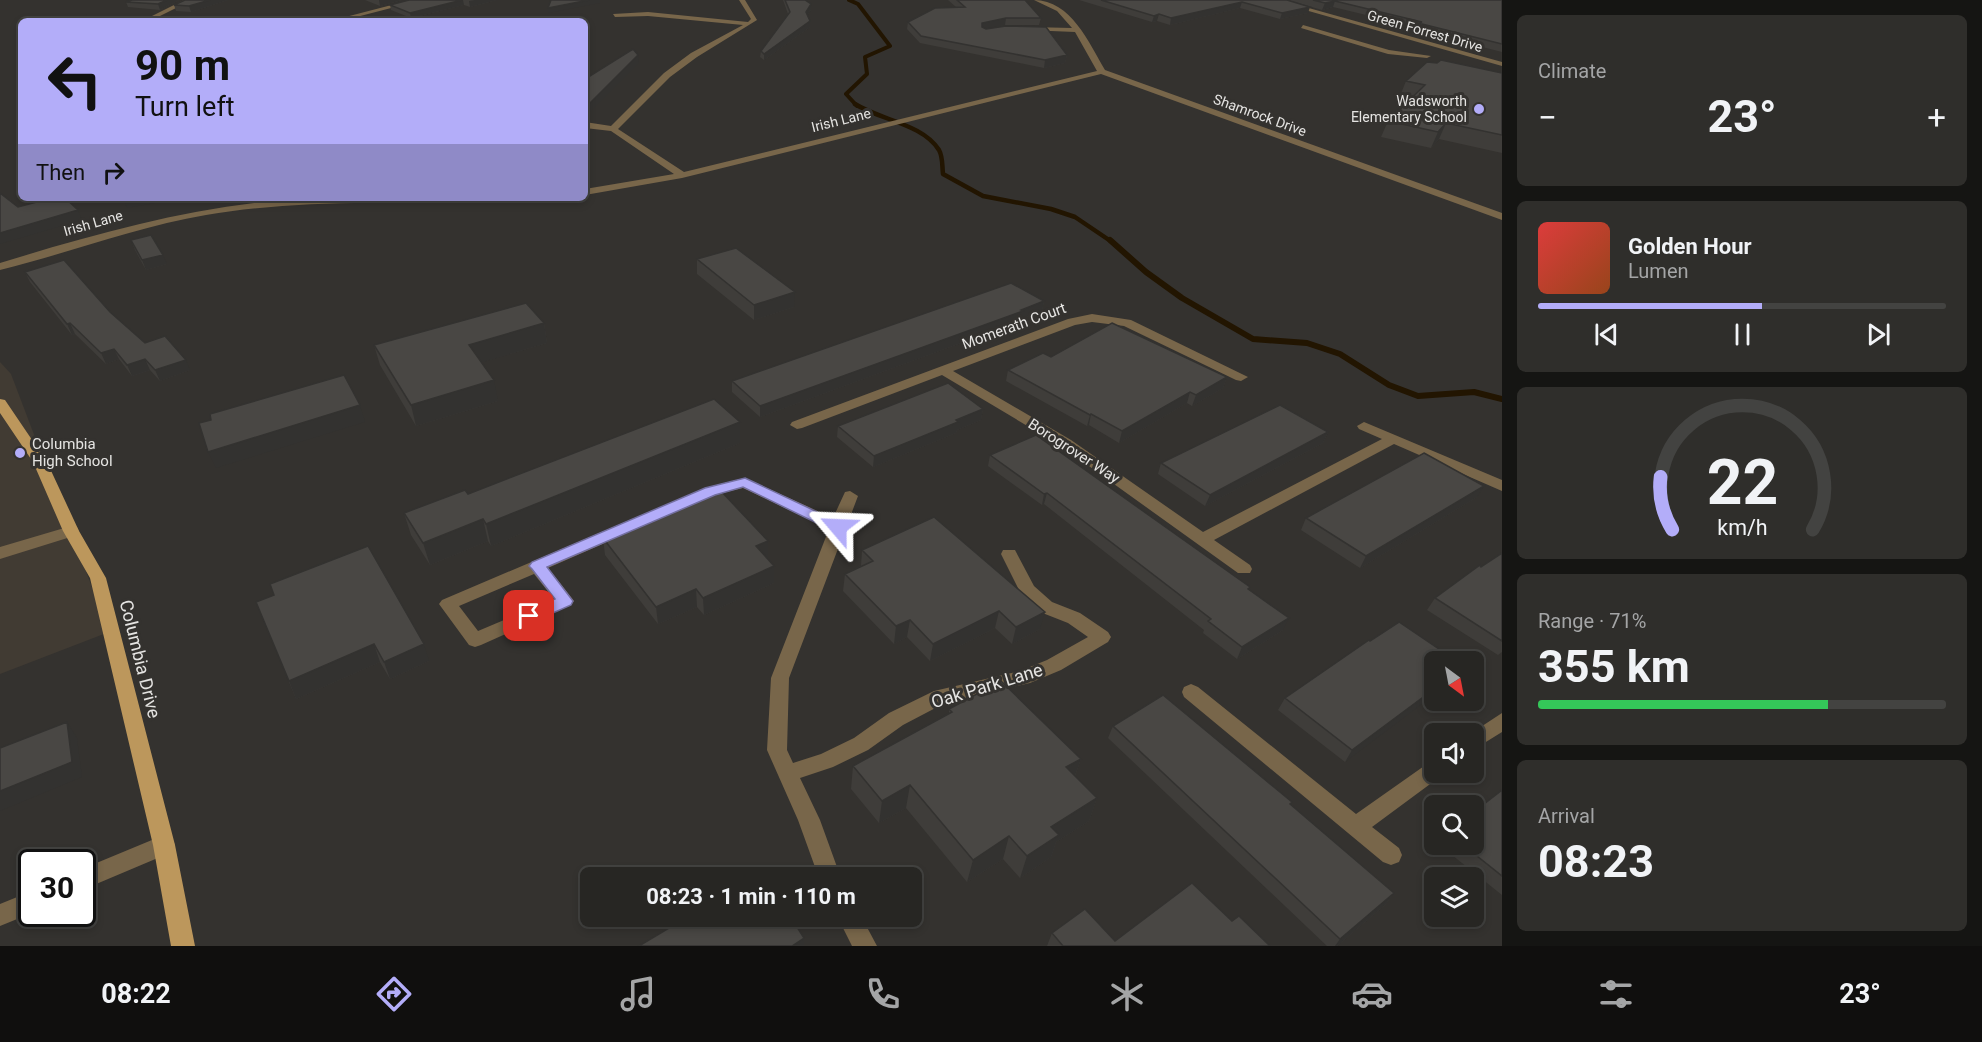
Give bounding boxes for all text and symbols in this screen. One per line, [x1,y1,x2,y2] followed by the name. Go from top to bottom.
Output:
[1365,7,1485,55] street label: Green Forrest Drive
[135,41,230,90] text: 90 m
[36,42,114,120] icon: left
[1538,59,1606,83] text: Climate
[1707,90,1777,143] text: 23°
[135,91,235,123] text: Turn left
[1211,91,1309,139] street label: Shamrock Drive
[1351,93,1467,125] place label: Wadsworth Elementary School
[1538,98,1557,137] text: −
[1927,98,1946,137] text: +
[1472,102,1486,116] marker: Wadsworth Elementary School
[810,105,872,135] street label: Irish Lane
[97,156,130,189] icon: right
[36,160,85,185] text: Then
[62,207,124,239] street label: Irish Lane
[1628,234,1752,259] text: Golden Hour
[1628,259,1689,283] text: Lumen
[959,299,1069,353] street label: Momerath Court
[1590,318,1623,351] icon: previous
[1726,318,1759,351] icon: pause
[1862,318,1895,351] icon: next
[1025,415,1123,487] street label: Borogrover Way
[32,435,113,470] place label: Columbia High School
[13,446,27,460] marker: Columbia High School
[1706,446,1778,519] text: 22
[806,495,870,559] position arrow
[1717,515,1767,540] text: km/h
[503,590,554,641] pin
[116,598,165,720] street label: Columbia Drive
[512,599,545,632] icon: arrive
[1538,609,1646,633] text: Range · 71%
[1538,640,1690,693] text: 355 km
[1424,651,1484,711] north arrow
[1424,651,1484,927] map controls
[929,659,1045,712] street label: Oak Park Lane
[1424,723,1484,783] button: sound
[1424,795,1484,855] button: search
[1538,804,1595,828] text: Arrival
[1538,835,1654,888] text: 08:23
[18,849,96,927] speed limit sign: 30
[1424,867,1484,927] button: layers
[646,884,856,909] text: 08:23 · 1 min · 110 m
[373,973,415,1015] icon: directions
[617,973,659,1015] icon: music
[862,973,904,1015] icon: phone
[1106,973,1148,1015] icon: climate
[1351,973,1393,1015] icon: car
[1595,973,1637,1015] icon: filters
[101,978,171,1010] text: 08:22
[1839,978,1881,1010] text: 23°

